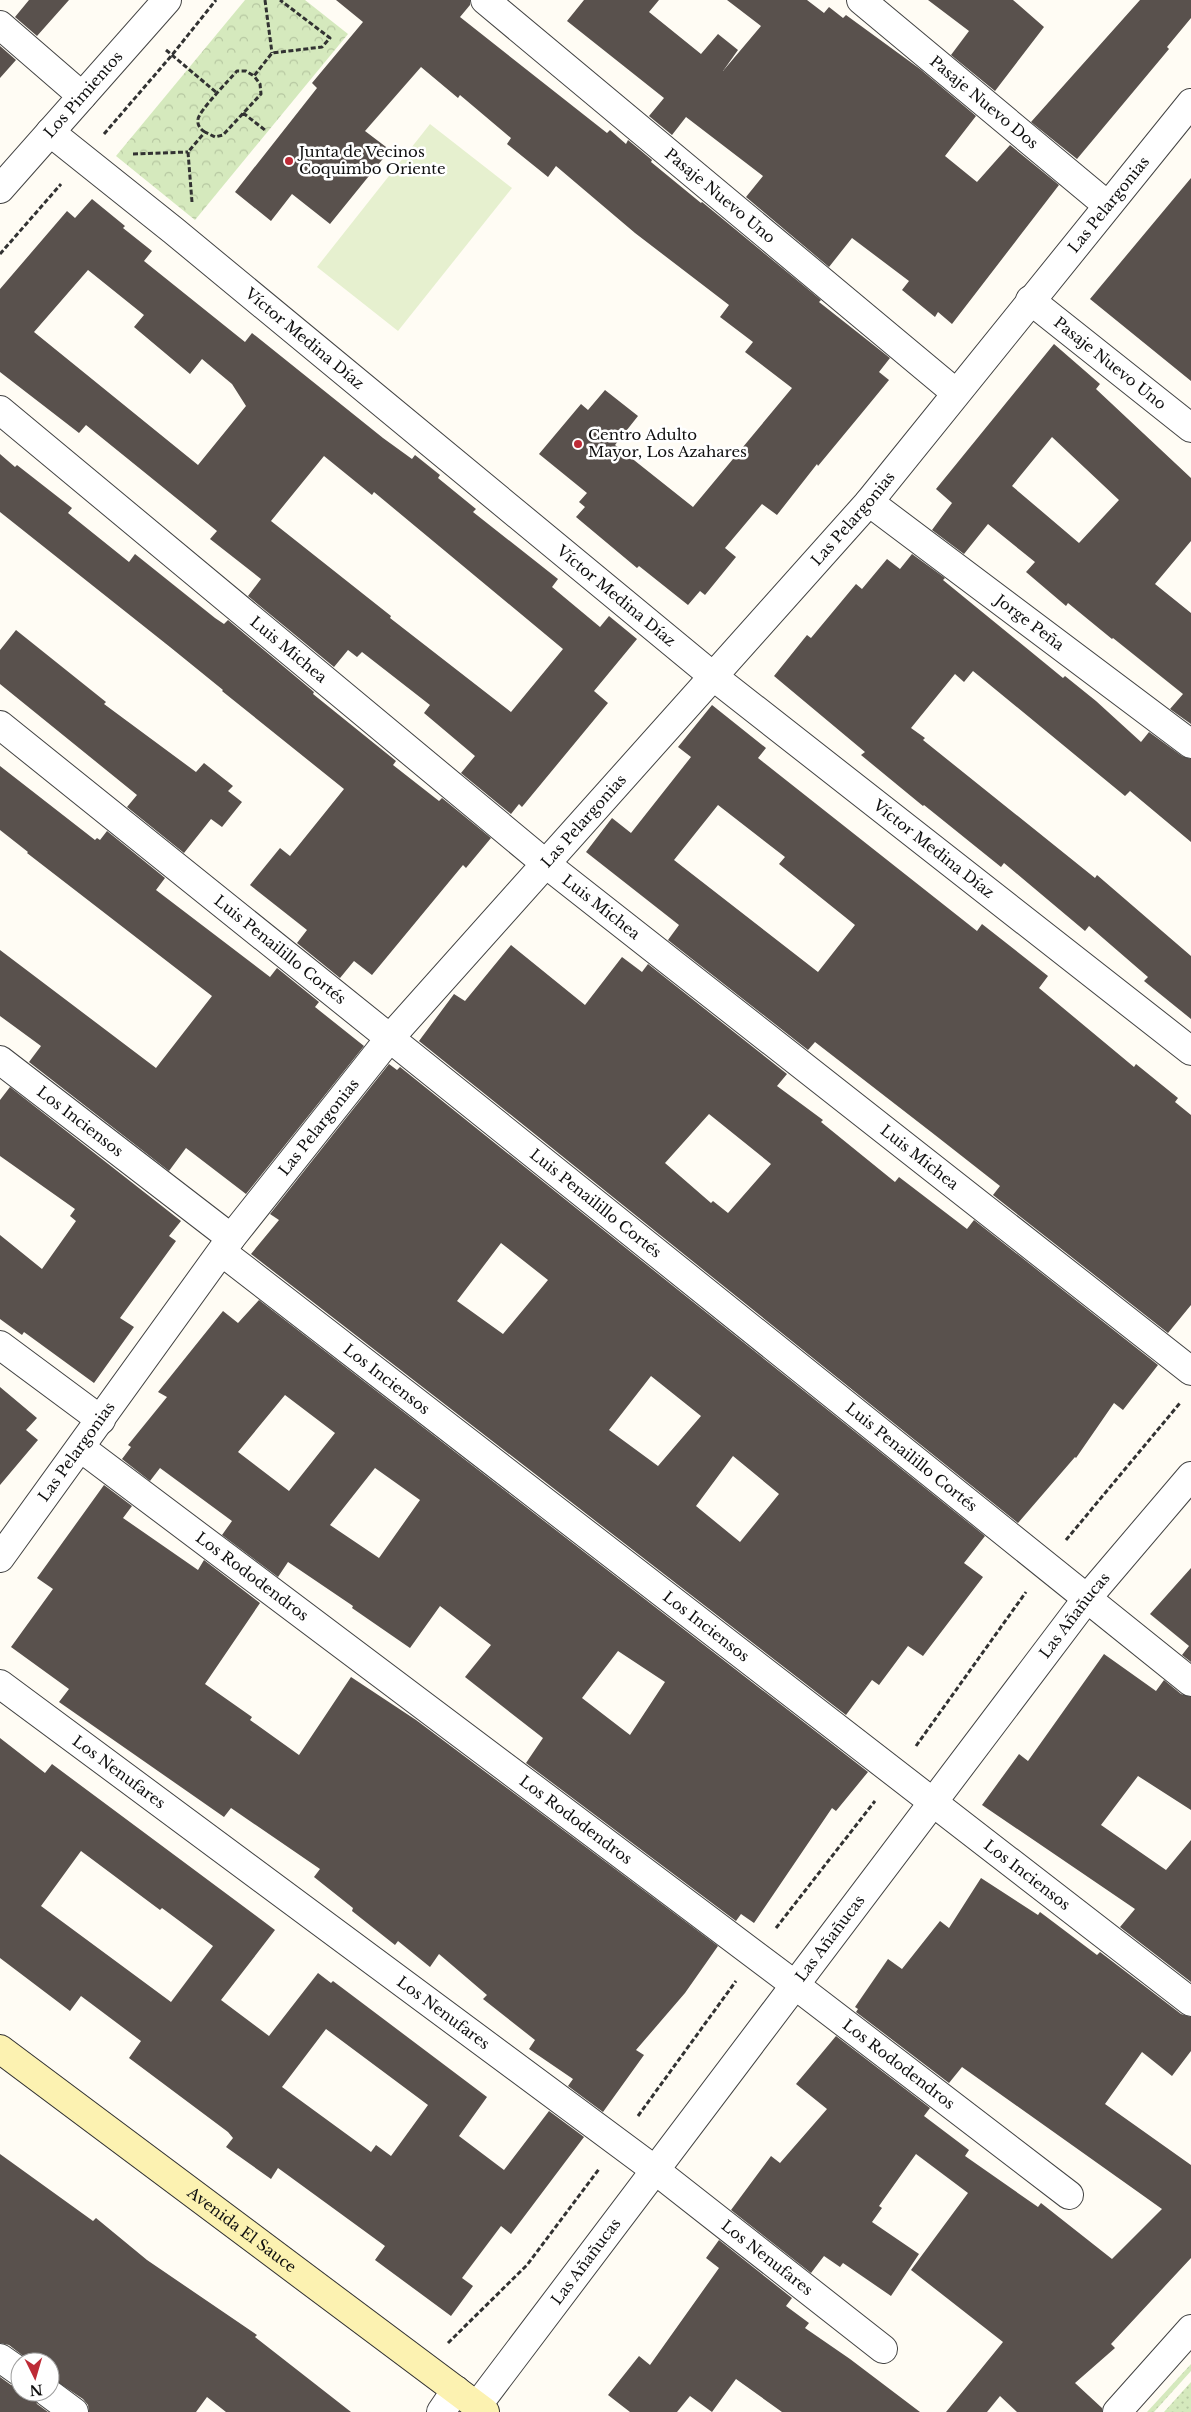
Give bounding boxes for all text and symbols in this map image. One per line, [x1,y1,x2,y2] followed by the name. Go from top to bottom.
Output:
[40,47,127,142] street label: Los Pimientos
[926,51,1043,153] street label: Pasaje Nuevo Dos
[297,142,445,178] place label: Junta de Vecinos Coquimbo Oriente
[661,144,780,247] street label: Pasaje Nuevo Uno
[1064,152,1153,257] street label: Las Pelargonias
[283,155,295,167] marker: Junta de Vecinos Coquimbo Oriente
[241,283,368,393] street label: Víctor Medina Díaz
[1050,313,1170,414] street label: Pasaje Nuevo Uno
[588,425,747,461] place label: Centro Adulto Mayor, Los Azahares
[572,438,584,450] marker: Centro Adulto Mayor, Los Azahares
[807,467,899,569] street label: Las Pelargonias
[552,540,680,650] street label: Víctor Medina Díaz
[990,589,1069,655] street label: Jorge Peña
[246,612,331,687] street label: Luis Michea
[537,770,630,871] street label: Las Pelargonias
[869,795,998,902] street label: Víctor Medina Díaz
[558,870,645,944] street label: Luis Michea
[210,891,350,1008] street label: Luis Penailillo Cortés
[274,1075,363,1179] street label: Las Pelargonias
[33,1082,127,1161] street label: Los Inciensos
[877,1121,963,1194] street label: Luis Michea
[526,1145,666,1262] street label: Luis Penailillo Cortés
[340,1340,434,1418] street label: Los Inciensos
[34,1398,119,1505] street label: Las Pelargonias
[842,1398,981,1516] street label: Luis Penailillo Cortés
[192,1528,313,1625] street label: Los Rododendros
[1035,1568,1114,1662] street label: Las Añañucas
[659,1587,753,1666] street label: Los Inciensos
[69,1731,169,1813] street label: Los Nenufares
[516,1771,636,1868] street label: Los Rododendros
[980,1835,1074,1914] street label: Los Inciensos
[791,1891,869,1985] street label: Las Añañucas
[393,1972,494,2053] street label: Los Nenufares
[839,2015,959,2113] street label: Los Rododendros
[183,2182,300,2276] street label: Avenida El Sauce
[547,2214,625,2308] street label: Las Añañucas
[718,2216,817,2299] street label: Los Nenufares
[10,2352,60,2402] north arrow
[29,2380,43,2399] text: N

